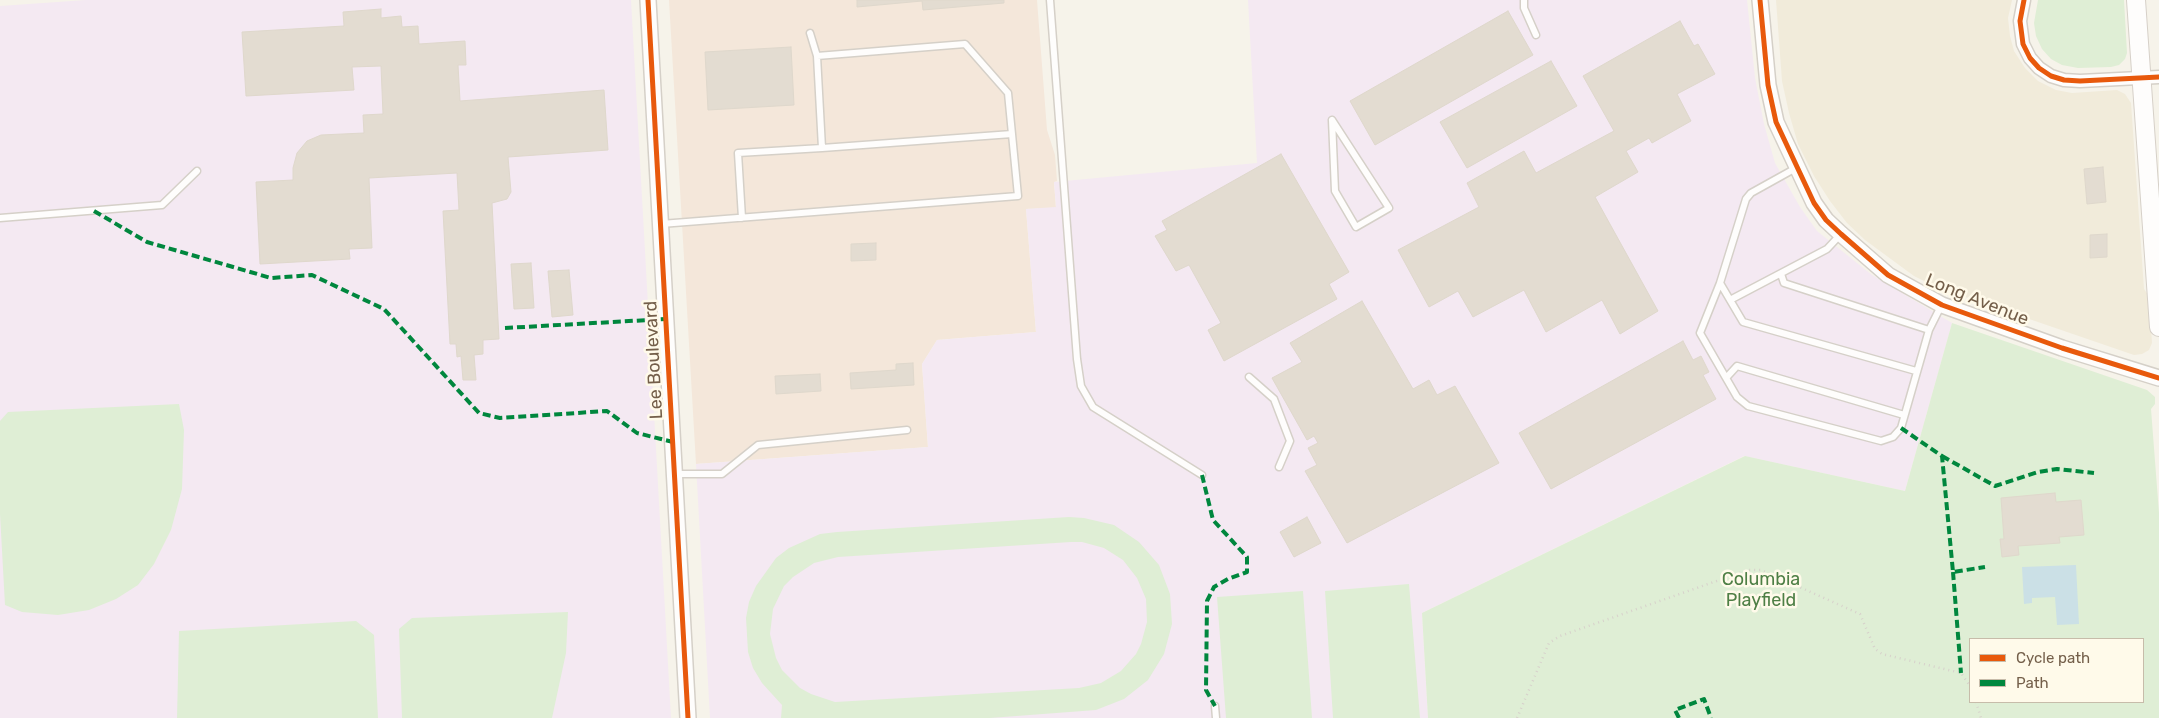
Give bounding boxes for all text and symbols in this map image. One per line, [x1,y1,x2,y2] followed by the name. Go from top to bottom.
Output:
[1922,269,2032,331] street label: Long Avenue
[640,300,668,420] street label: Lee Boulevard
[1722,569,1800,612] park label: Columbia Playfield
[1969,638,2144,703] legend
[2016,649,2090,667] text: Cycle path
[2016,674,2049,692] text: Path

